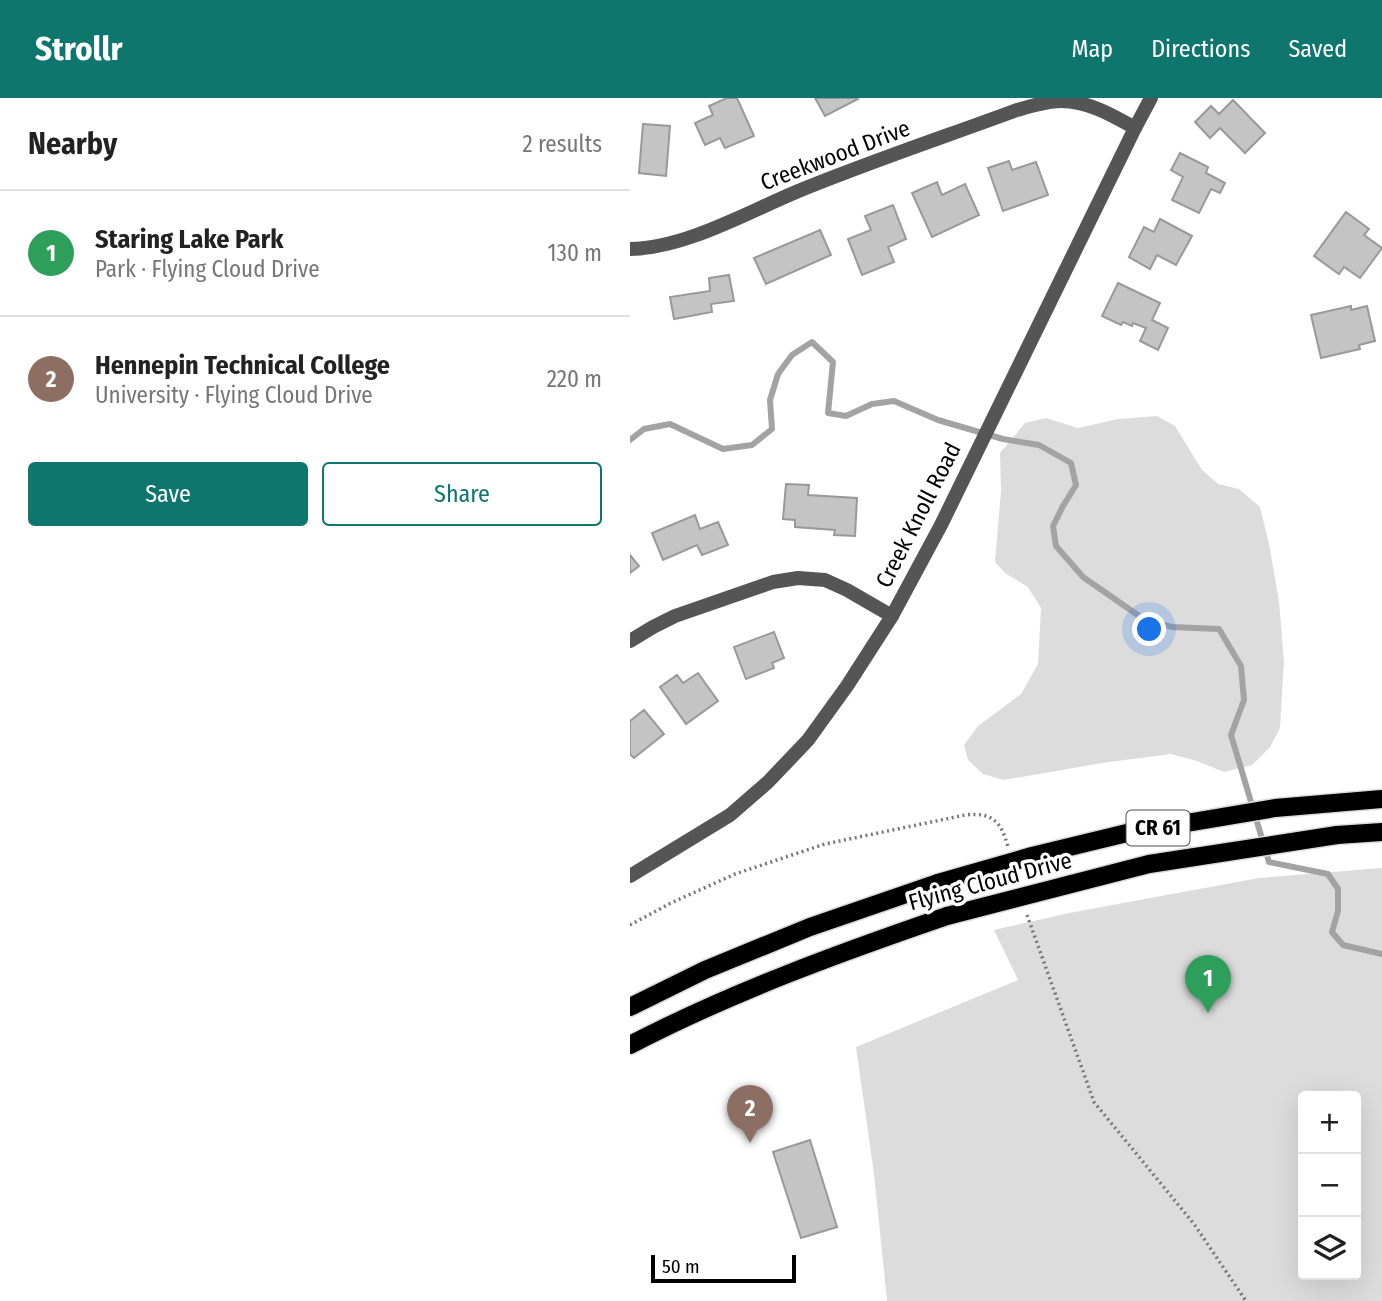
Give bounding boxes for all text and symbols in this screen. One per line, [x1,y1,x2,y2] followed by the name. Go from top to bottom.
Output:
[35,29,123,69] text: Strollr
[1072,35,1113,63] text: Map
[1151,35,1250,63] text: Directions
[1288,35,1347,63] text: Saved
[756,114,914,196] street label: Creekwood Drive
[28,126,117,162] text: Nearby
[522,130,602,158] text: 2 results
[95,224,283,255] text: Staring Lake Park
[46,239,56,267] text: 1
[548,239,602,267] text: 130 m
[95,255,320,283] text: Park · Flying Cloud Drive
[95,350,390,381] text: Hennepin Technical College
[46,365,56,393] text: 2
[547,365,602,393] text: 220 m
[95,381,373,409] text: University · Flying Cloud Drive
[869,438,967,592] street label: Creek Knoll Road
[28,462,308,526] button: Save
[322,462,602,526] button: Share
[1132,612,1166,646] your location
[1126,810,1190,846] road number: CR 61
[905,846,1075,916] street label: Flying Cloud Drive
[1185,955,1231,1013] pin: 1
[727,1085,773,1143] pin: 2
[1298,1091,1361,1280] map controls
[1298,1091,1361,1154] button: +
[1298,1154,1361,1217] button: −
[1298,1217,1361,1280] button: layers
[651,1252,796,1284] scale bar
[662,1255,700,1278] text: 50 m

